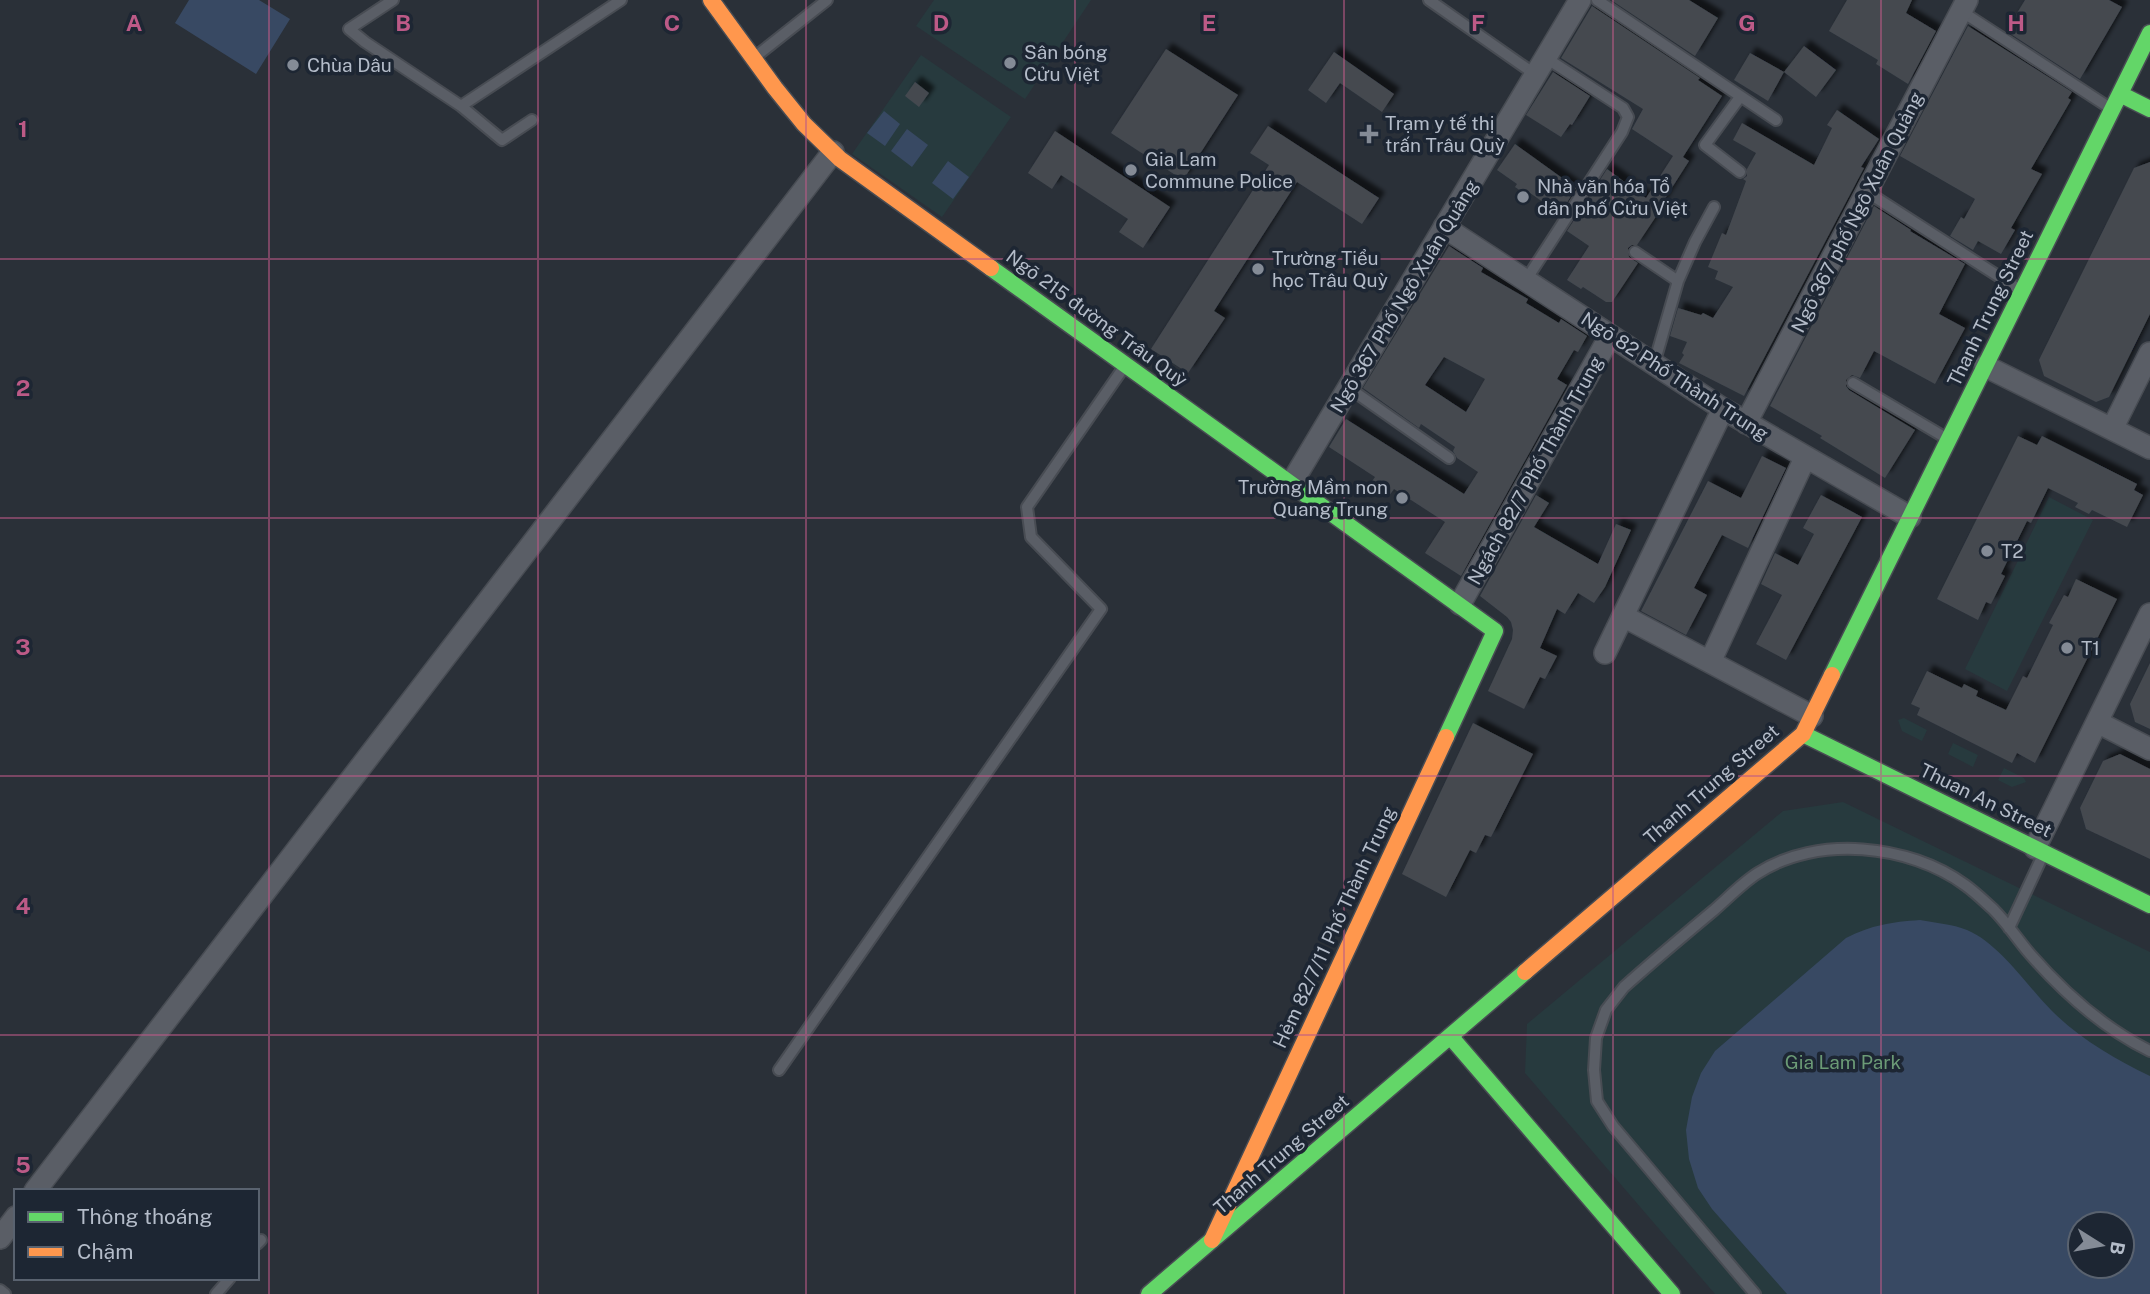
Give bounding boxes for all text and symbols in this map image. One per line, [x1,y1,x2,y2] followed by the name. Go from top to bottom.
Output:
[126,9,143,36] text: A
[395,9,411,36] text: B
[664,9,680,36] text: C
[933,9,949,36] text: D
[1202,9,1216,36] text: E
[1471,9,1485,36] text: F
[1738,9,1756,36] text: G
[2007,9,2025,36] text: H
[1024,41,1108,85] place label: Sân bóng Cửu Việt
[307,54,392,76] place label: Chùa Dâu
[1002,55,1018,71] marker: Sân bóng Cửu Việt
[285,57,301,73] marker: Chùa Dâu
[1787,88,1928,336] street label: Ngõ 367 phố Ngô Xuân Quảng
[1385,112,1505,156] place label: Trạm y tế thị trấn Trâu Quỳ
[18,115,28,142] text: 1
[1359,124,1379,144] marker: Trạm y tế thị trấn Trâu Quỳ
[1145,148,1293,192] place label: Gia Lam Commune Police
[1123,162,1139,178] marker: Gia Lam Commune Police
[1326,175,1482,416] street label: Ngõ 367 Phố Ngô Xuân Quảng
[1537,175,1688,219] place label: Nhà văn hóa Tổ dân phố Cửu Việt
[1515,189,1531,205] marker: Nhà văn hóa Tổ dân phố Cửu Việt
[1943,226,2037,390] street label: Thanh Trung Street
[1002,245,1192,391] street label: Ngõ 215 đường Trâu Quỳ
[1272,247,1388,291] place label: Trường Tiểu học Trâu Quỳ
[1250,261,1266,277] marker: Trường Tiểu học Trâu Quỳ
[1577,307,1773,445] street label: Ngõ 82 Phố Thành Trung
[1463,352,1607,588] street label: Ngách 82/7 Phố Thành Trung
[16,374,30,401] text: 2
[1238,476,1388,520] place label: Trường Mầm non Quang Trung
[1394,490,1410,506] marker: Trường Mầm non Quang Trung
[2001,540,2024,562] place label: T2
[1979,543,1995,559] marker: T2
[15,633,31,660] text: 3
[2081,637,2100,659] place label: T1
[2059,640,2075,656] marker: T1
[1639,719,1783,849] street label: Thanh Trung Street
[1916,759,2056,841] street label: Thuan An Street
[1268,802,1400,1051] street label: Hẻm 82/7/11 Phố Thành Trung
[15,892,31,919] text: 4
[1785,1051,1902,1073] park label: Gia Lam Park
[1209,1089,1353,1219] street label: Thanh Trung Street
[15,1151,31,1178] text: 5
[14,1189,259,1280] legend
[77,1204,213,1229] text: Thông thoáng
[2066,1210,2136,1280] north arrow
[77,1239,133,1264] text: Chậm
[2106,1240,2130,1257] text: B

